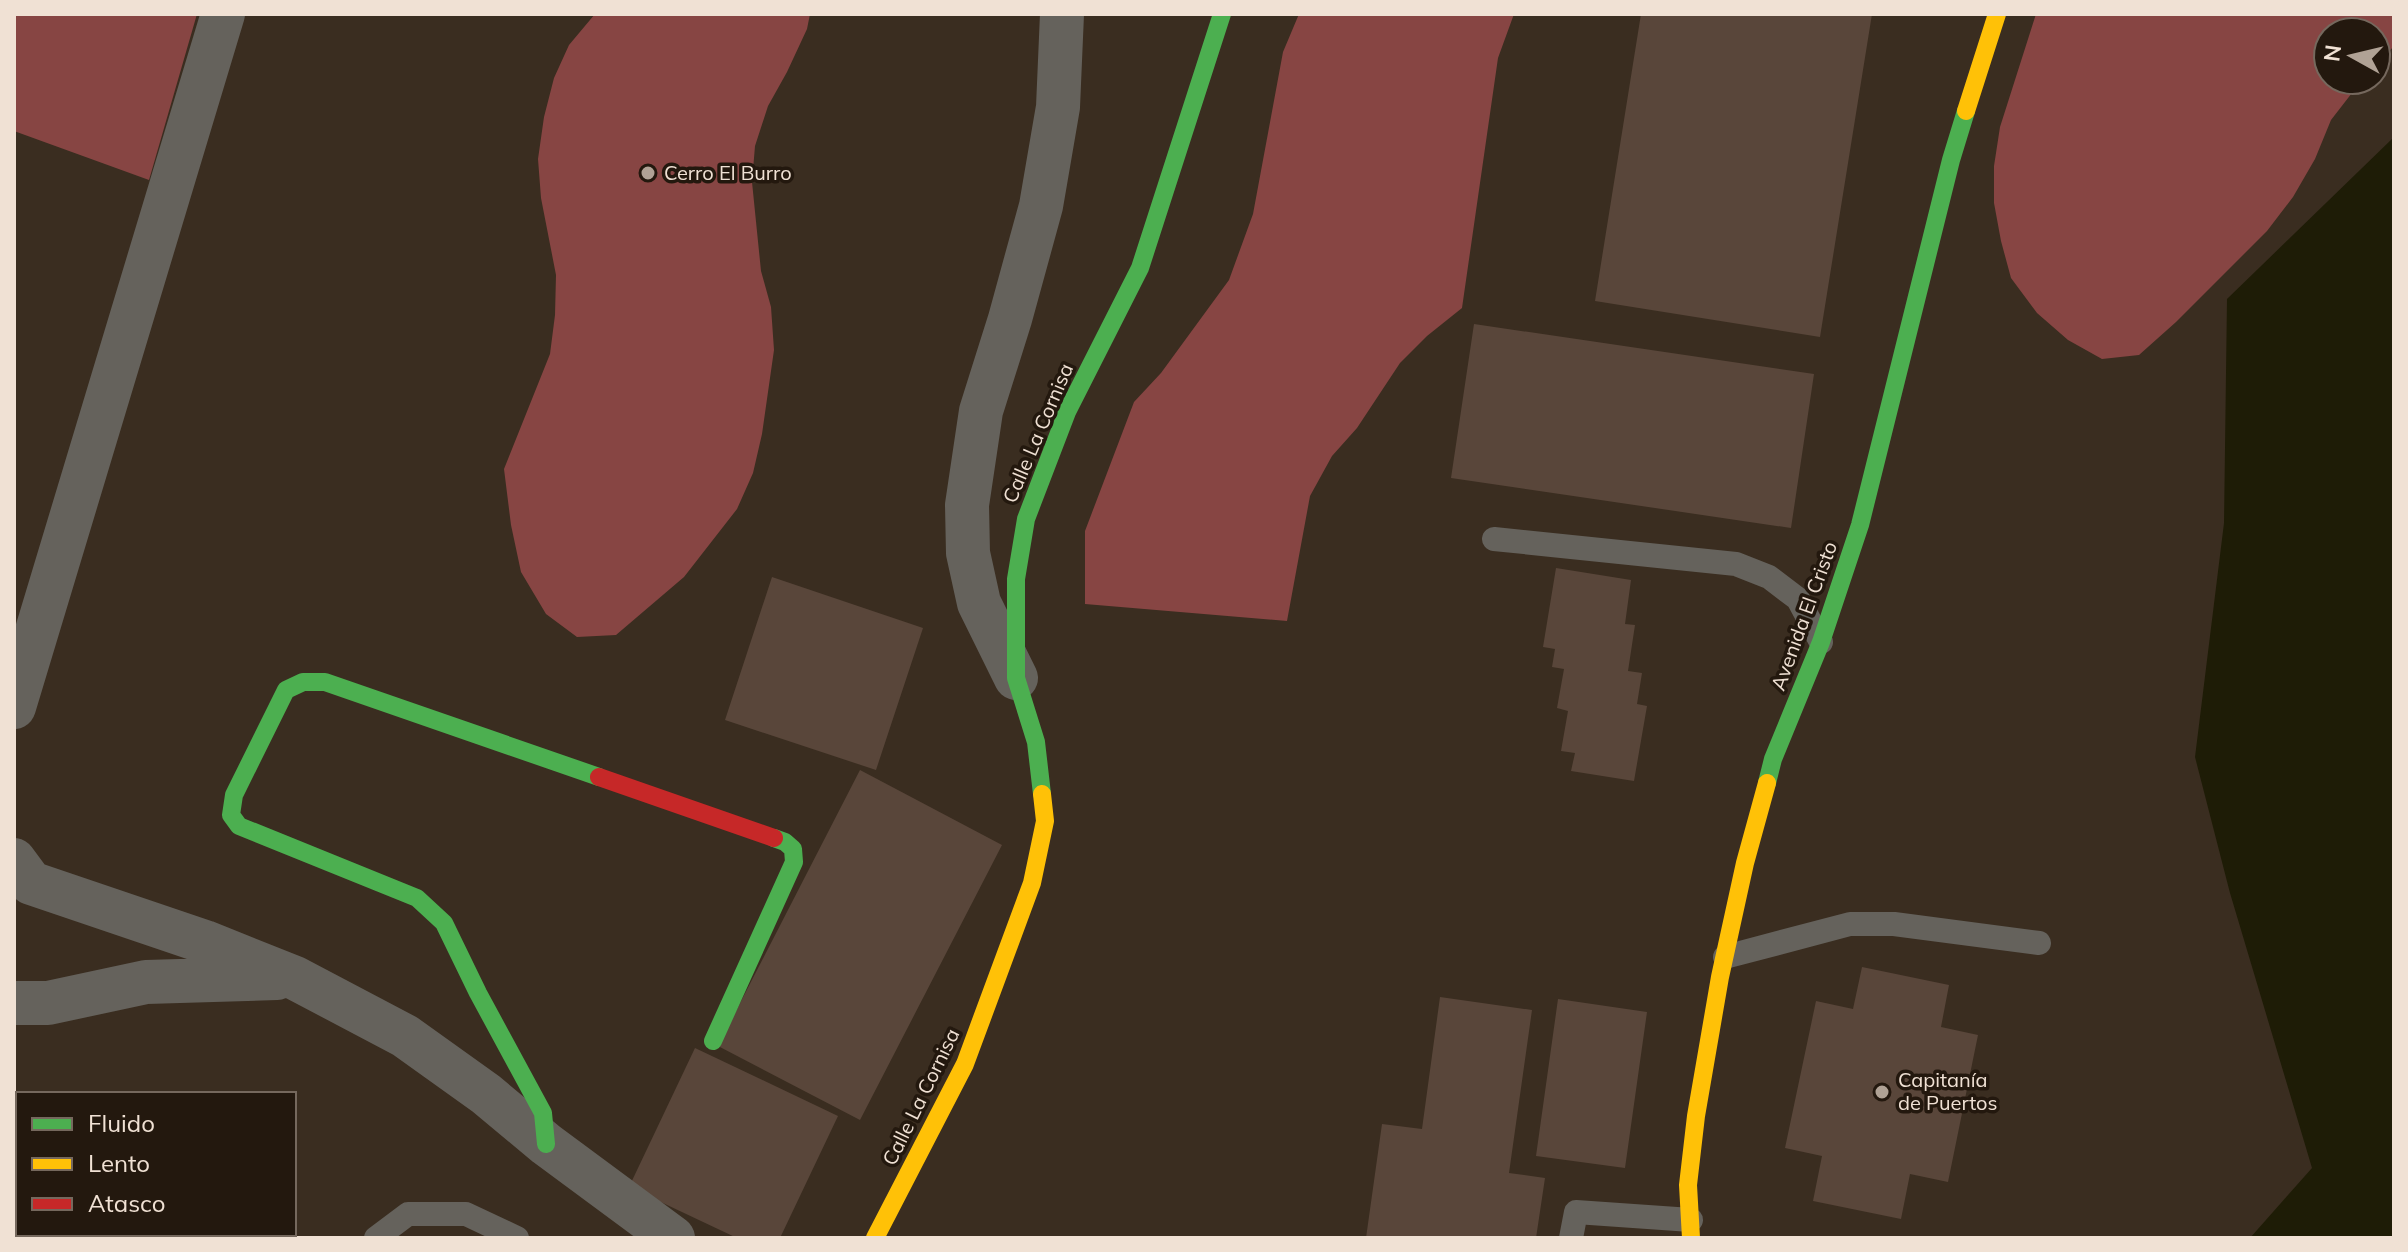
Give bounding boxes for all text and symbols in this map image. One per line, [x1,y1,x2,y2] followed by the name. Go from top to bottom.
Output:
[2312,16,2392,96] north arrow
[2317,43,2347,63] text: N
[664,160,792,185] place label: Cerro El Burro
[639,164,657,182] marker: Cerro El Burro
[997,359,1078,506] street label: Calle La Cornisa
[1765,538,1842,694] street label: Avenida El Cristo
[877,1024,964,1169] street label: Calle La Cornisa
[1898,1067,1997,1115] place label: Capitanía de Puertos
[1873,1083,1891,1101] marker: Capitanía de Puertos
[16,1092,296,1236] legend
[88,1108,155,1138] text: Fluido
[88,1148,150,1178] text: Lento
[88,1188,165,1218] text: Atasco

